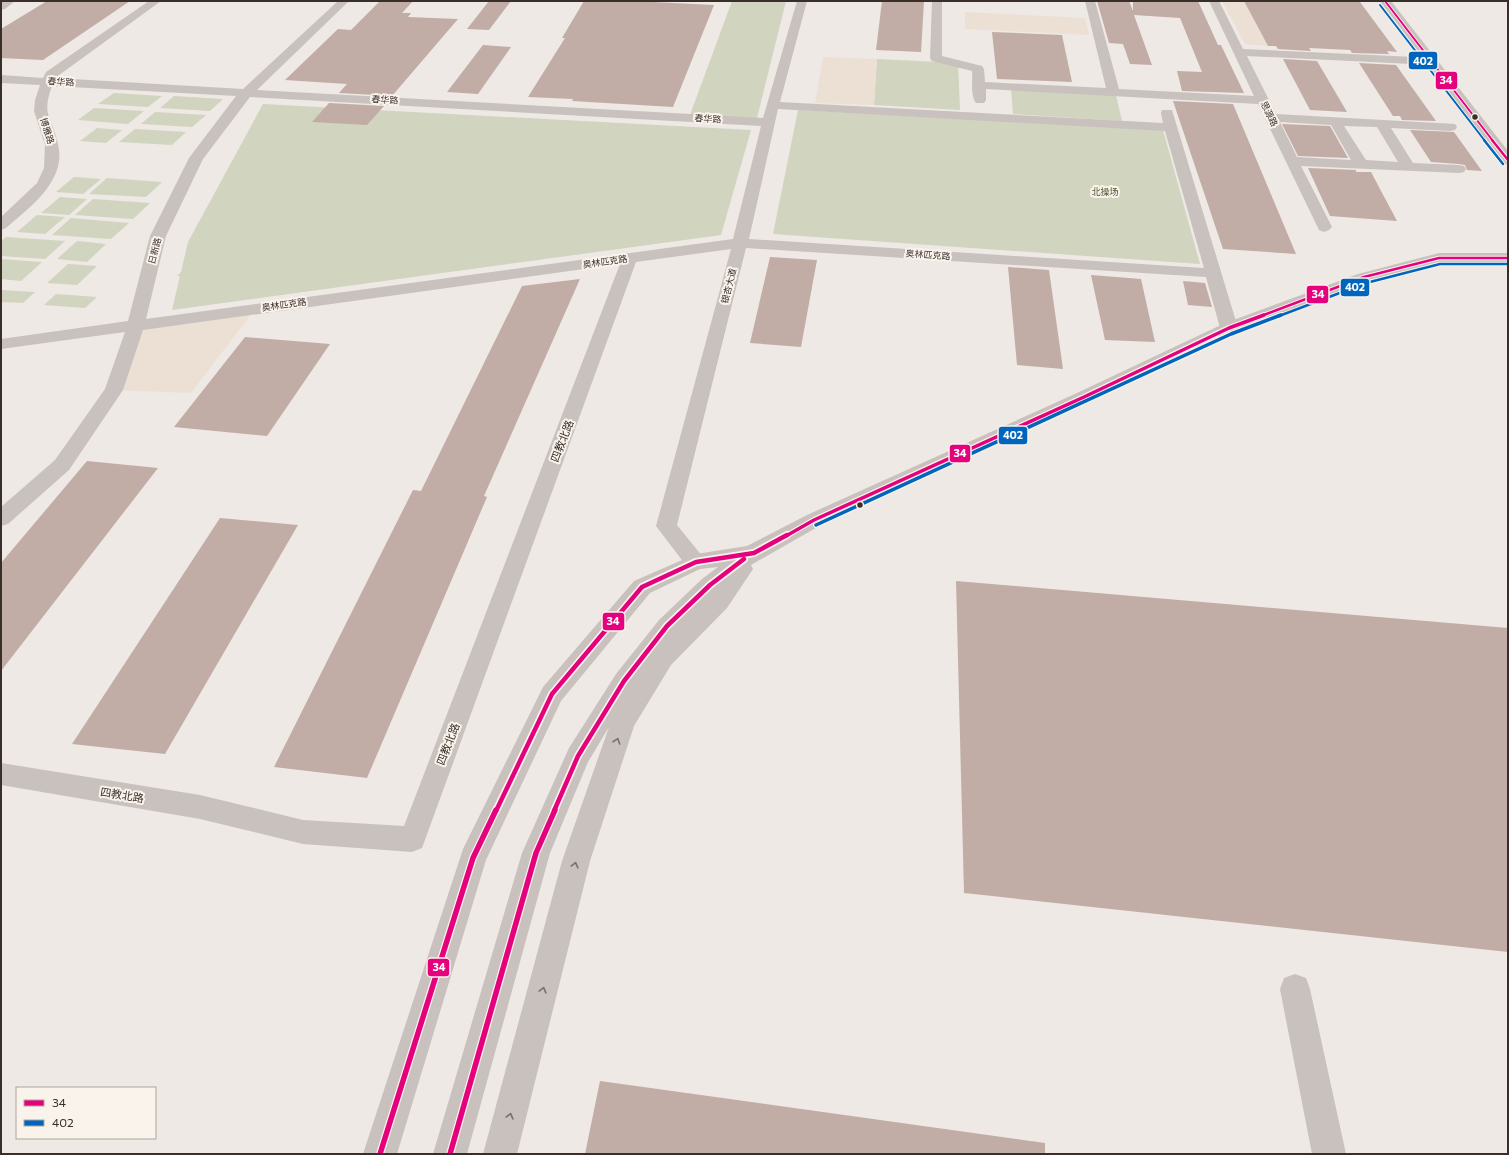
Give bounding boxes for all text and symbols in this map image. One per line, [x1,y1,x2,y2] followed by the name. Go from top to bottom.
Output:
[1408,51,1438,70] line badge: 402
[1413,54,1433,67] text: 402
[1435,71,1458,90] line badge: 34
[1439,73,1453,86] text: 34
[47,75,75,88] street label: 春华路
[371,93,399,106] street label: 春华路
[1259,99,1280,128] street label: 思源路
[694,112,722,125] street label: 春华路
[1470,112,1480,122] unlabelled marker
[38,116,57,145] street label: 博雅路
[1091,186,1119,197] park label: 北操场
[146,236,163,265] street label: 日新路
[905,247,951,262] street label: 奥林匹克路
[582,253,628,270] street label: 奥林匹克路
[719,267,738,305] street label: 银杏大道
[1340,278,1370,297] line badge: 402
[1345,280,1365,293] text: 402
[1306,285,1329,304] line badge: 34
[1311,287,1325,300] text: 34
[261,296,307,313] street label: 奥林匹克路
[548,418,575,464] street label: 四教北路
[998,426,1028,445] line badge: 402
[1003,428,1023,441] text: 402
[949,444,971,463] line badge: 34
[953,446,967,459] text: 34
[855,500,865,510] unlabelled marker
[602,612,625,631] line badge: 34
[606,614,620,627] text: 34
[434,721,461,767] street label: 四教北路
[612,738,621,745] one-way arrow
[99,785,145,804] street label: 四教北路
[570,861,579,868] one-way arrow
[427,958,450,977] line badge: 34
[432,960,446,973] text: 34
[538,987,546,994] one-way arrow
[16,1087,156,1139] legend
[52,1095,66,1109] text: 34
[505,1113,514,1120] one-way arrow
[52,1115,74,1129] text: 402

